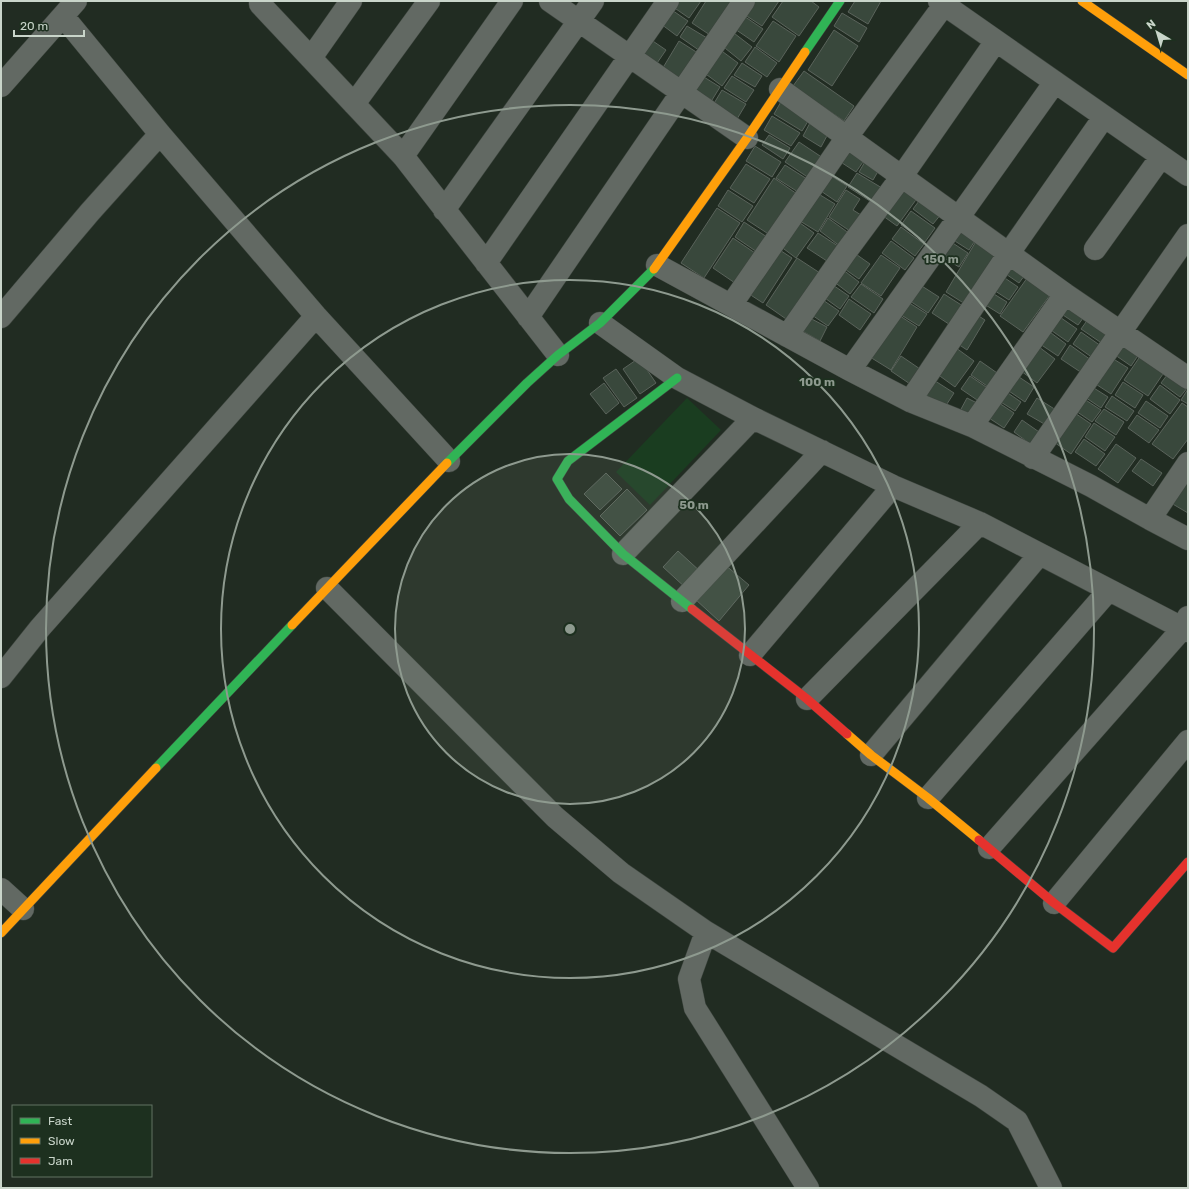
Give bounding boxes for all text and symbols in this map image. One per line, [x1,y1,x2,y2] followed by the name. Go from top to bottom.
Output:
[14,12,84,38] scale bar
[1137,12,1177,52] north arrow
[1144,17,1158,32] text: N
[20,19,48,33] text: 20 m
[923,252,959,266] text: 150 m
[799,375,835,389] text: 100 m
[679,498,709,512] text: 50 m
[563,622,577,636] centre of rings
[12,1105,152,1177] legend
[48,1114,72,1128] text: Fast
[48,1134,75,1148] text: Slow
[48,1154,73,1168] text: Jam

